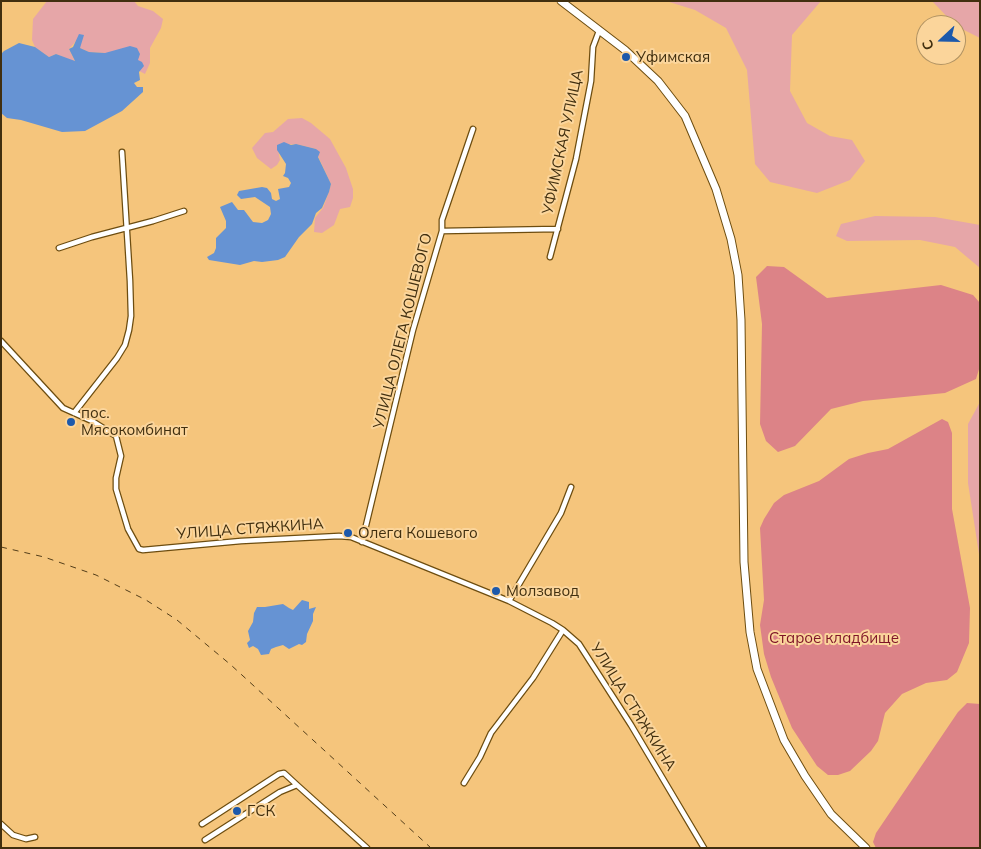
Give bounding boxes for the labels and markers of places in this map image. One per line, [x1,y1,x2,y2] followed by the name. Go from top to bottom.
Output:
[636,48,710,66] place label: Уфимская
[620,51,632,63] marker: Уфимская
[81,404,188,439] place label: пос. Мясокомбинат
[65,416,77,428] marker: пос. Мясокомбинат
[358,524,478,542] place label: Олега Кошевого
[342,527,354,539] marker: Олега Кошевого
[506,582,579,600] place label: Молзавод
[490,585,502,597] marker: Молзавод
[247,802,275,820] place label: ГСК
[231,805,243,817] marker: ГСК

